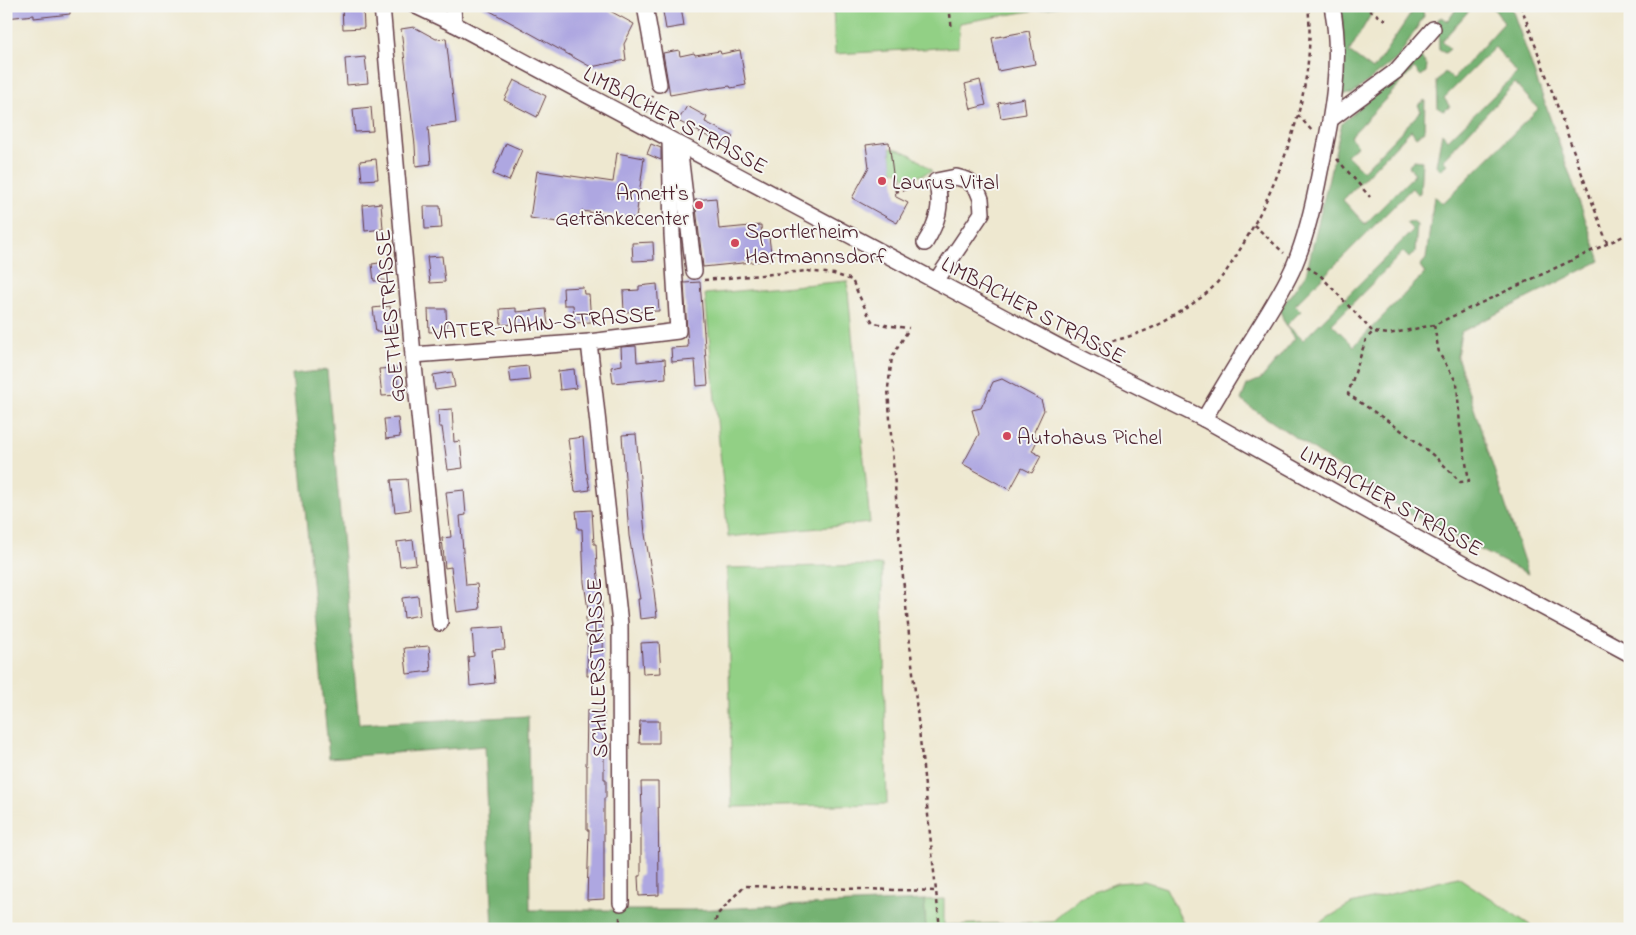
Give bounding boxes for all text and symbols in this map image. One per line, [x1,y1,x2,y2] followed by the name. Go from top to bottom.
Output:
[577,59,773,184] street label: LIMBACHER STRASSE
[892,168,999,200] place label: Laurus Vital
[876,175,888,187] marker: Laurus Vital
[555,179,689,236] place label: Annett's Getränkecenter
[693,199,705,211] marker: Annett's Getränkecenter
[745,217,887,274] place label: Sportlerheim Hartmannsdorf
[368,228,415,404] street label: GOETHESTRASSE
[729,237,741,249] marker: Sportlerheim Hartmannsdorf
[935,249,1131,374] street label: LIMBACHER STRASSE
[430,299,657,351] street label: VATER-JAHN-STRASSE
[1017,423,1162,455] place label: Autohaus Pichel
[1001,430,1013,442] marker: Autohaus Pichel
[1293,439,1488,566] street label: LIMBACHER STRASSE
[580,577,618,758] street label: SCHILLERSTRASSE

